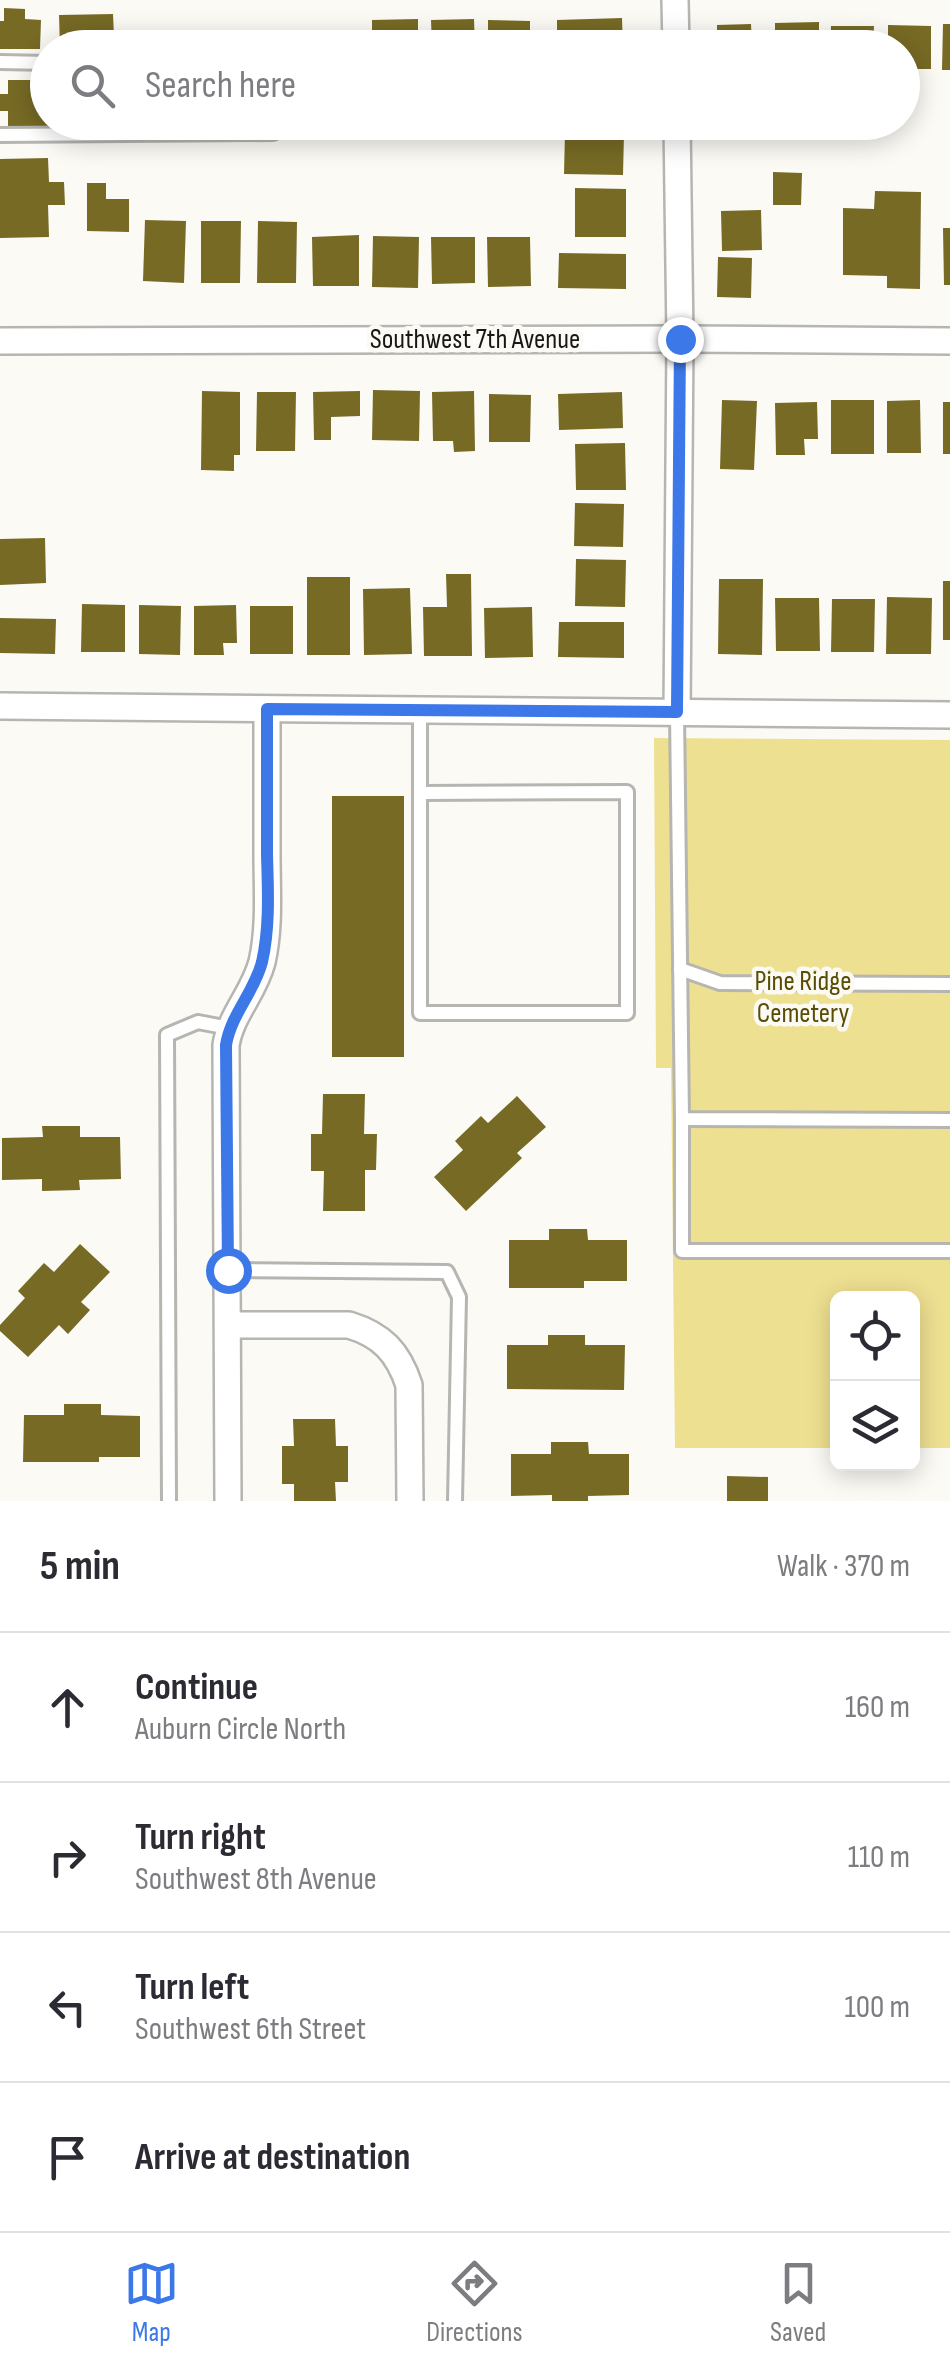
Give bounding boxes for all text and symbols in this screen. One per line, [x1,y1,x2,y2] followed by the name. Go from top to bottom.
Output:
[30,30,920,140] search box
[65,58,120,113] icon: search
[145,63,296,108] text: Search here
[658,317,704,363] route end
[370,323,580,356] street label: Southwest 7th Avenue
[755,965,851,1030] park label: Pine Ridge Cemetery
[206,1248,252,1294] route start
[830,1291,920,1471] map controls
[830,1291,920,1381] button: locate
[830,1381,920,1471] button: layers
[40,1541,120,1592] text: 5 min
[777,1547,910,1586] text: Walk · 370 m
[135,1665,258,1710] text: Continue
[40,1680,95,1735] icon: ahead
[845,1688,910,1727] text: 160 m
[135,1710,346,1749] text: Auburn Circle North
[135,1815,266,1860] text: Turn right
[40,1830,95,1885] icon: right
[848,1838,910,1877] text: 110 m
[135,1860,377,1899] text: Southwest 8th Avenue
[135,1965,249,2010] text: Turn left
[40,1980,95,2035] icon: left
[845,1988,910,2027] text: 100 m
[135,2010,366,2049] text: Southwest 6th Street
[40,2130,95,2185] icon: arrive
[135,2135,410,2180] text: Arrive at destination
[124,2256,179,2349] tab: Map
[426,2256,523,2349] tab: Directions
[770,2256,826,2349] tab: Saved

